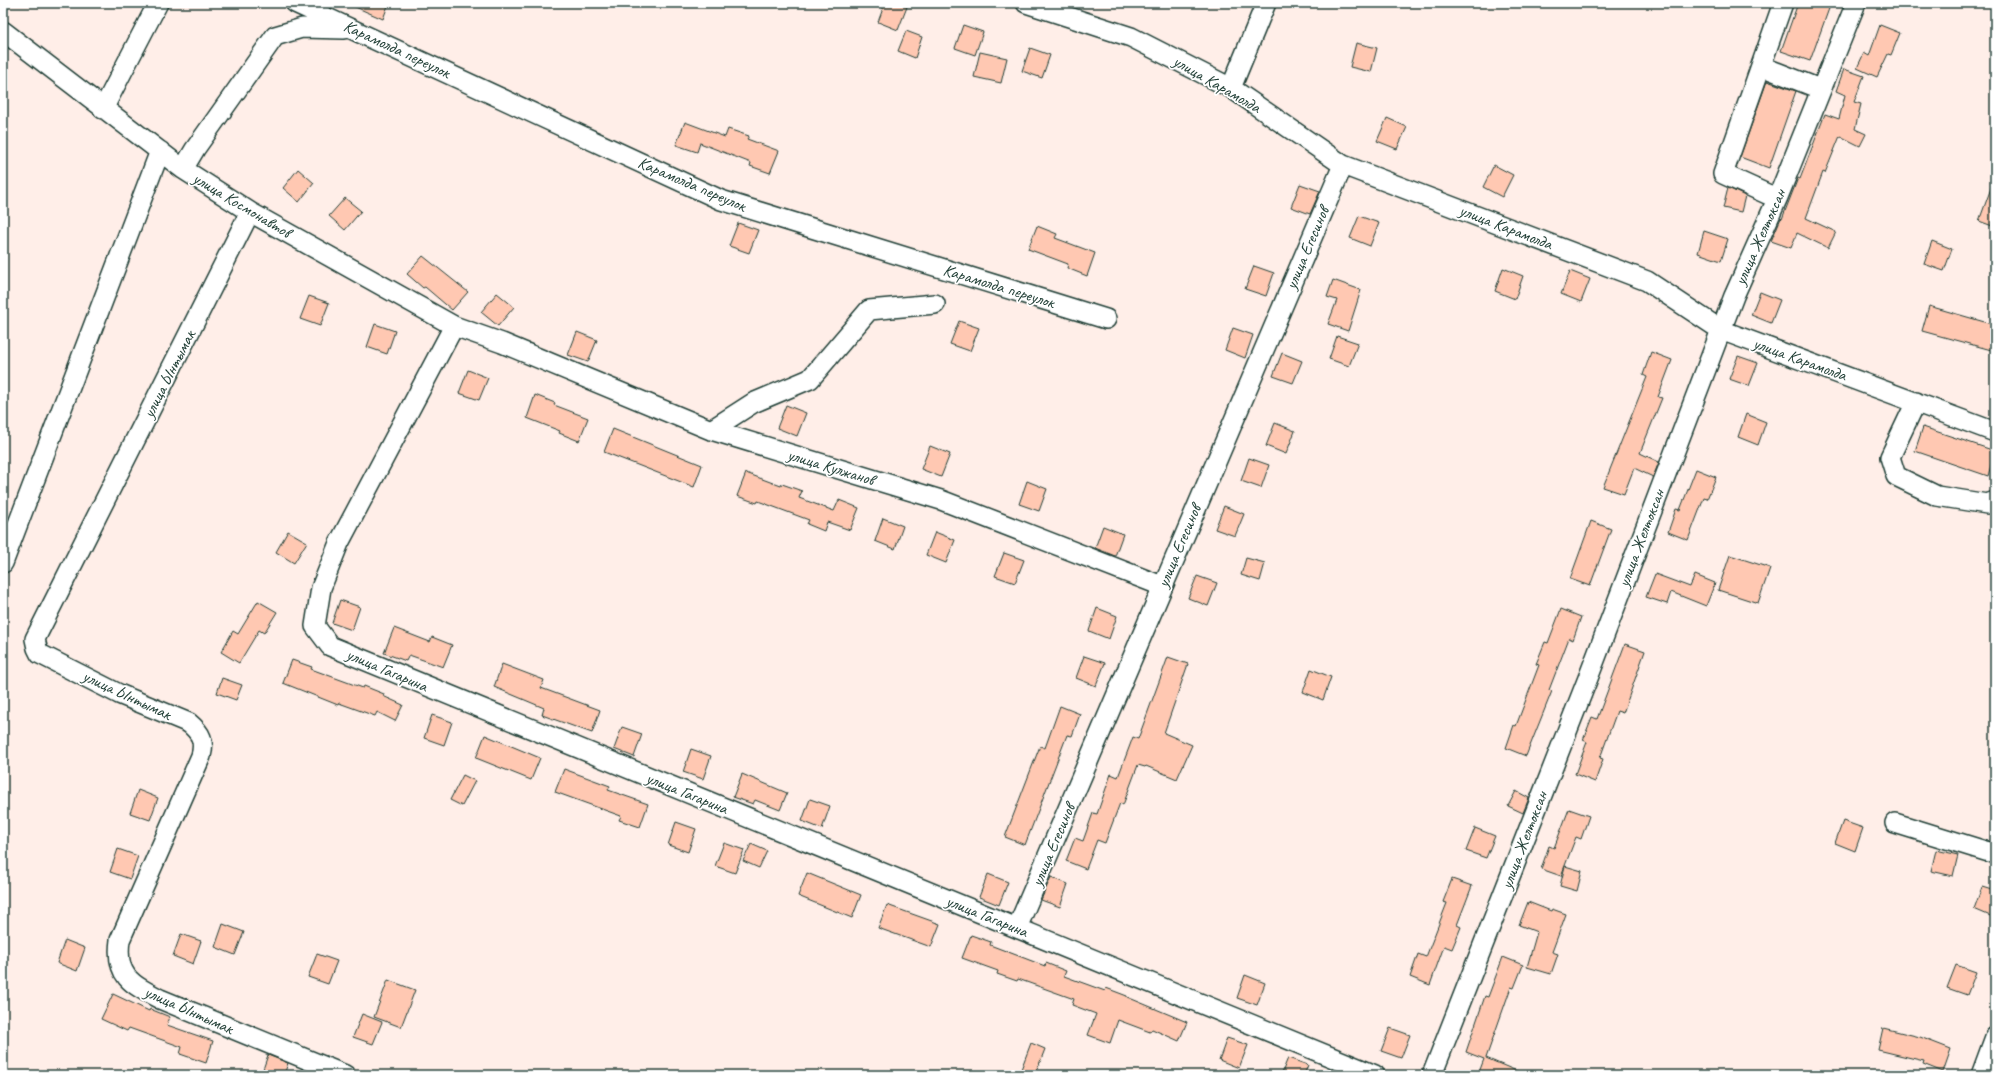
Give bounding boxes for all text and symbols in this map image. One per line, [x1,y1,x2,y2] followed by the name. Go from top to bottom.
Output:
[340,15,455,84] street label: Карамолда переулок
[1169,50,1266,118] street label: улица Карамолда
[635,152,751,217] street label: Карамолда переулок
[188,167,297,244] street label: улица Космонавтов
[1729,185,1791,289] street label: улица Желтоксан
[1456,199,1557,255] street label: улица Карамолда
[1280,200,1335,293] street label: улица Егесинов
[941,259,1059,313] street label: Карамолда переулок
[138,325,201,422] street label: улица Ынтымак
[1750,332,1851,386] street label: улица Карамолда
[784,444,881,491] street label: улица Кулжанов
[1612,485,1670,591] street label: улица Желтоксан
[1152,498,1207,591] street label: улица Егесинов
[342,643,432,697] street label: улица Гагарина
[79,665,176,725] street label: улица Ынтымак
[642,767,732,819] street label: улица Гагарина
[1495,787,1553,893] street label: улица Желтоксан
[1026,797,1081,890] street label: улица Егесинов
[942,890,1032,942] street label: улица Гагарина
[140,981,238,1040] street label: улица Ынтымак

